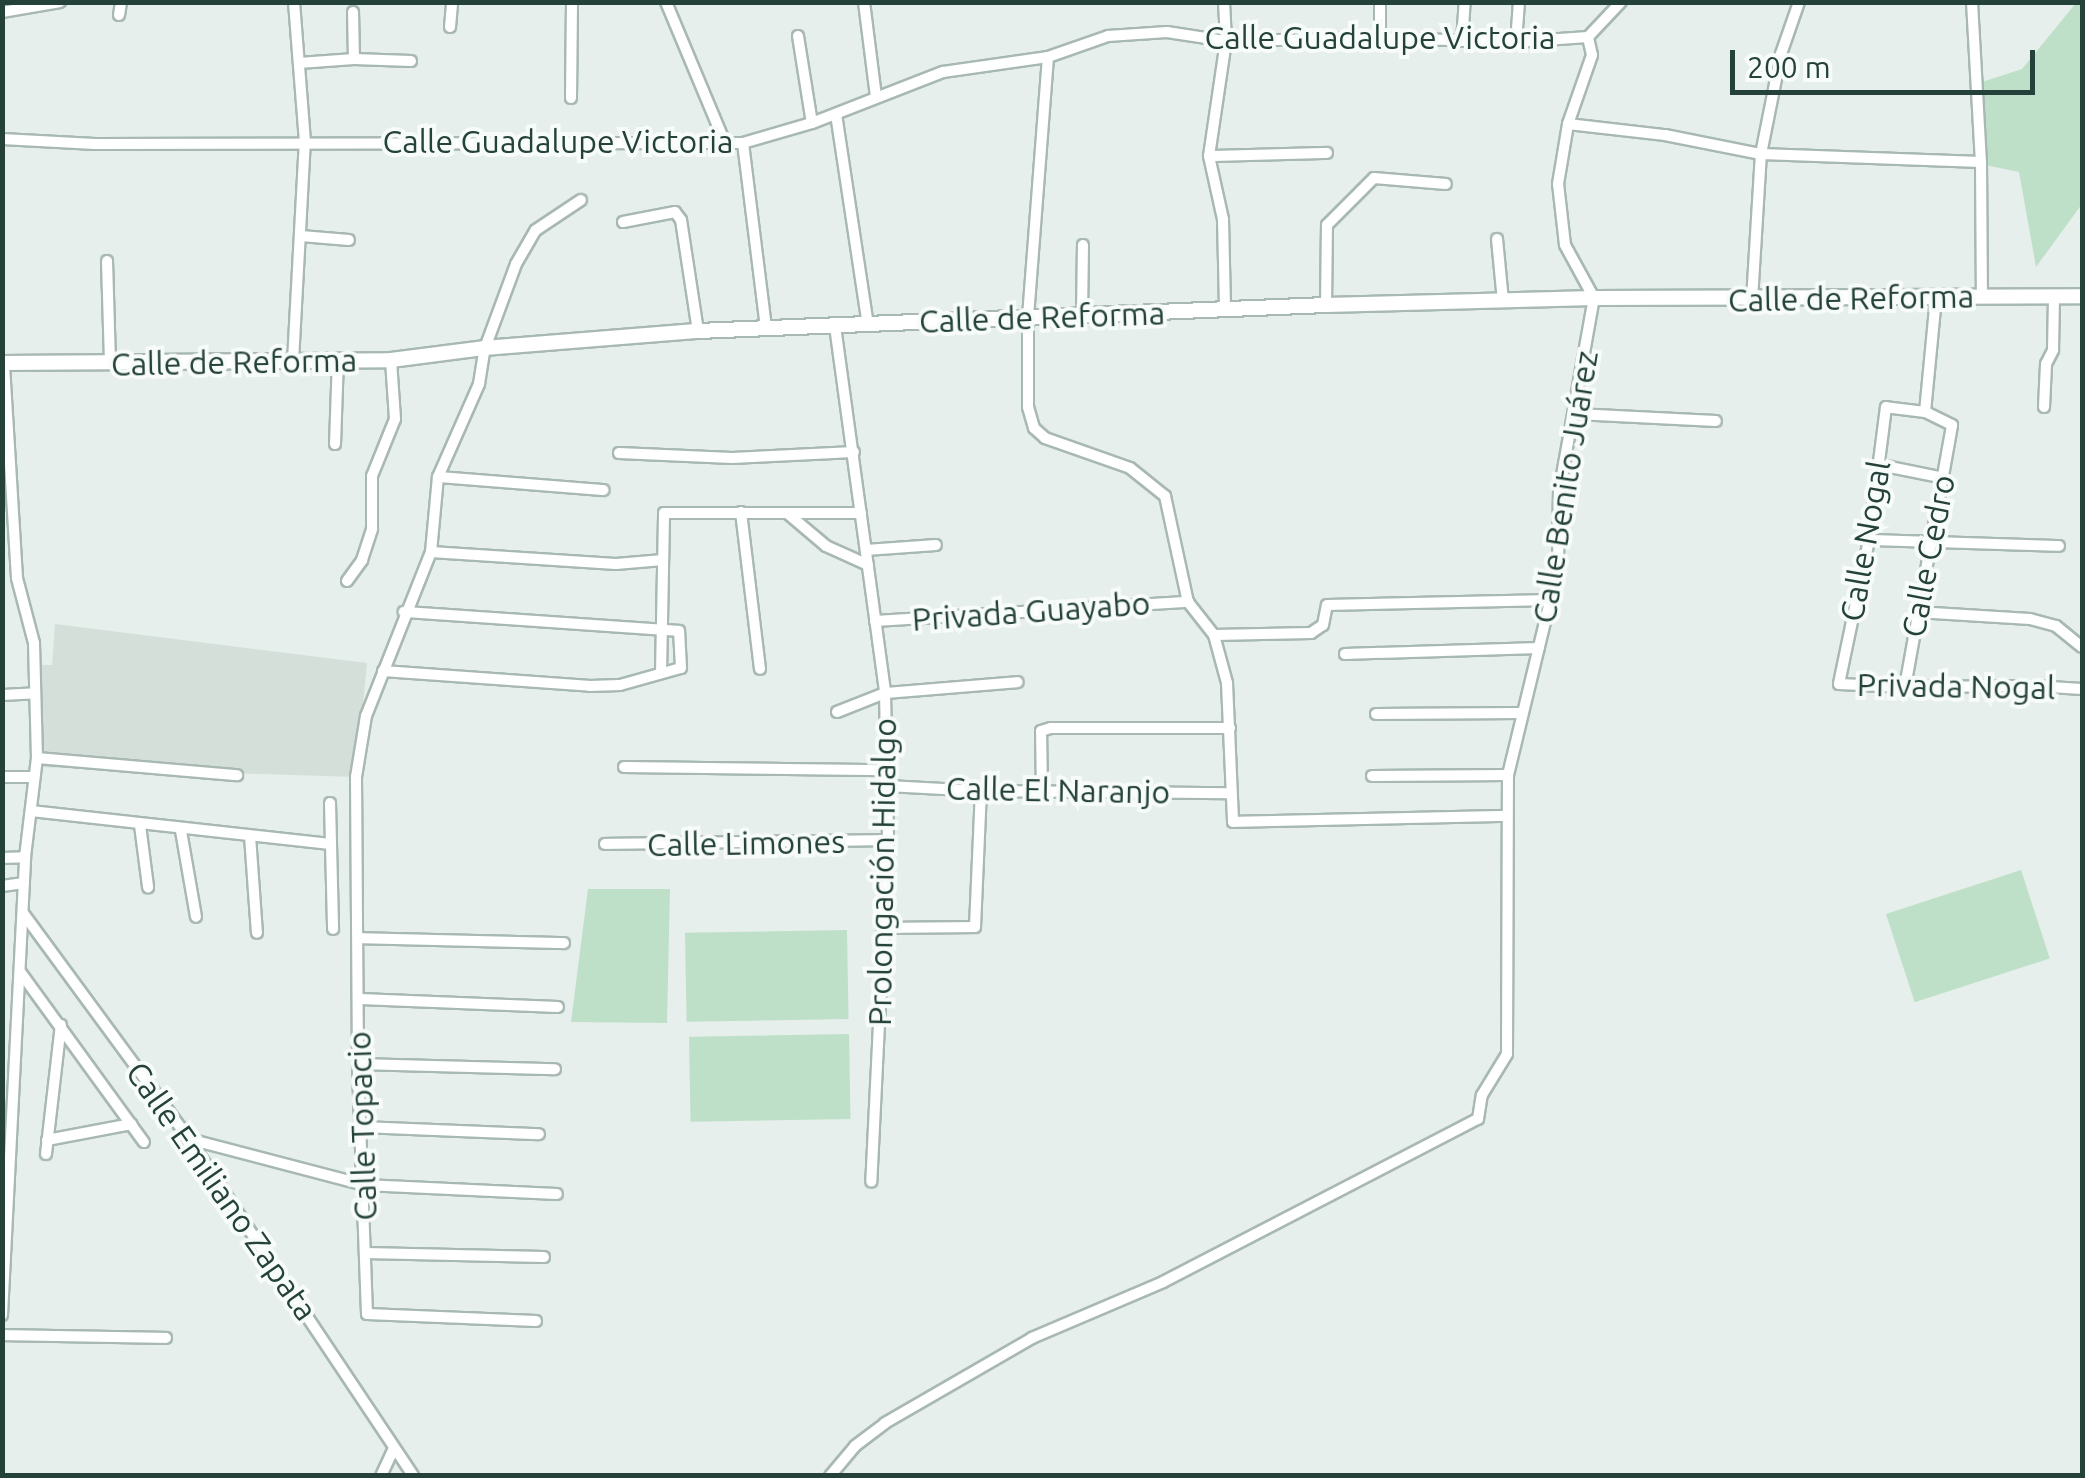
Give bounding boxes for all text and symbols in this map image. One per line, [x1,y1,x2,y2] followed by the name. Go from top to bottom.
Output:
[1205,18,1555,56] street label: Calle Guadalupe Victoria
[1735,30,2040,92] scale bar
[1747,50,1831,84] text: 200 m
[383,122,733,160] street label: Calle Guadalupe Victoria
[1728,277,1974,319] street label: Calle de Reforma
[918,294,1166,340] street label: Calle de Reforma
[111,341,357,383] street label: Calle de Reforma
[1524,348,1606,626] street label: Calle Benito Juárez
[1832,458,1898,624] street label: Calle Nogal
[1893,472,1963,640] street label: Calle Cedro
[911,584,1151,638] street label: Privada Guayabo
[1857,665,2055,707] street label: Privada Nogal
[860,718,904,1026] street label: Prolongación Hidalgo
[946,769,1170,811] street label: Calle El Naranjo
[647,822,845,864] street label: Calle Limones
[340,1031,384,1221] street label: Calle Topacio
[118,1054,326,1328] street label: Calle Emiliano Zapata

